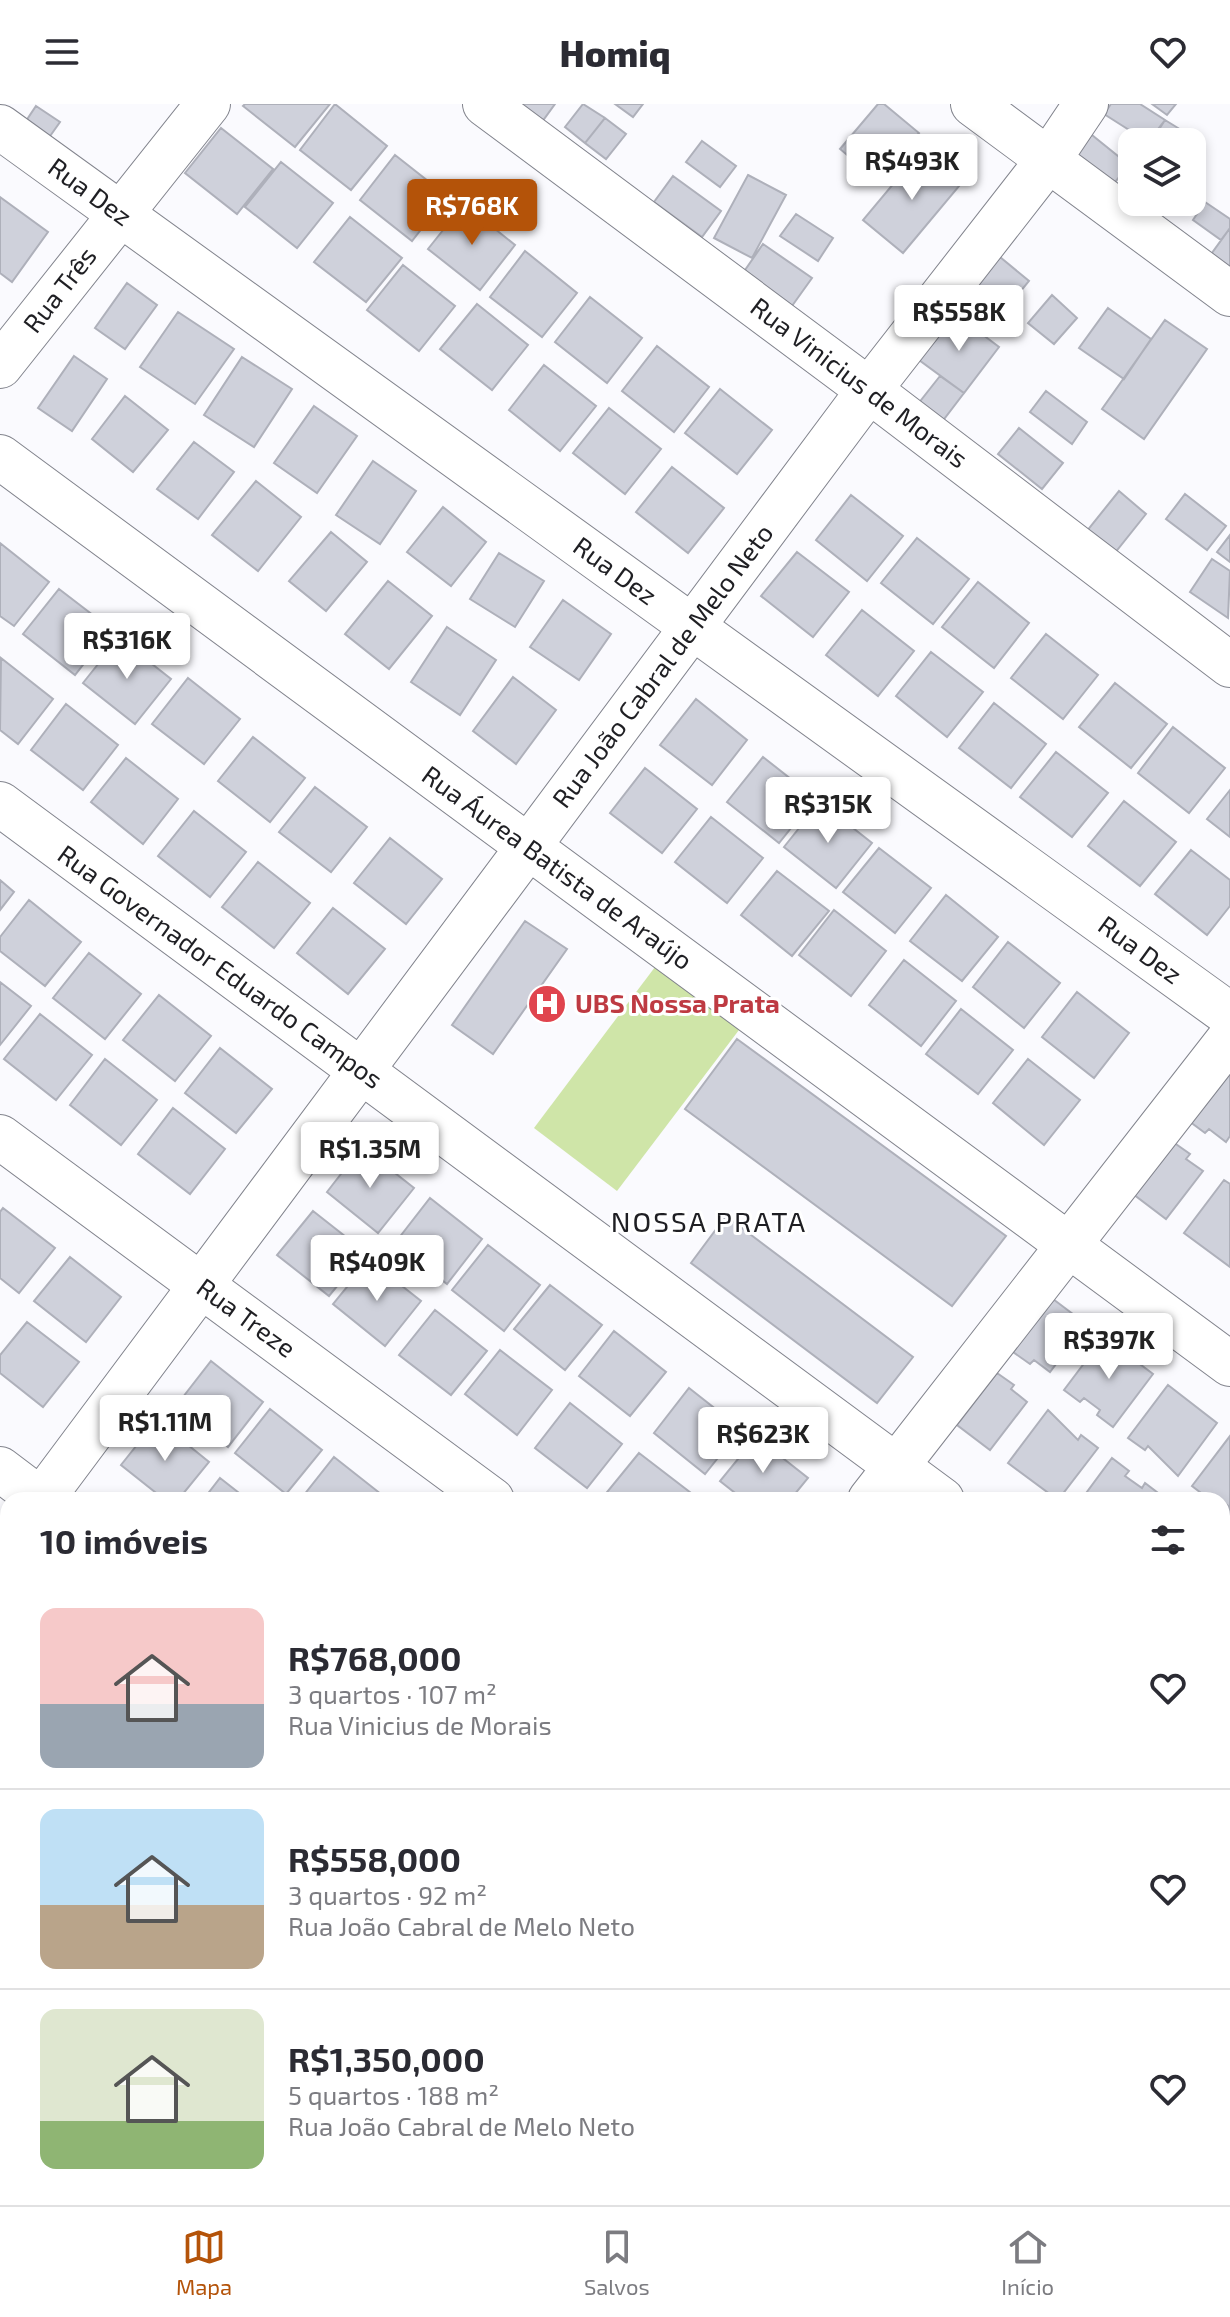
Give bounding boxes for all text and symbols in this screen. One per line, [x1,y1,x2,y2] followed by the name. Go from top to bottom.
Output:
[40,30,84,74] icon: menu
[1146,30,1190,74] icon: heart
[559,31,671,74] text: Homiq
[1118,128,1206,216] map controls
[1118,128,1206,216] button: layers
[847,134,977,202] pin: R$493K
[864,144,960,175] text: R$493K
[43,150,139,231] street label: Rua Dez
[407,179,537,247] pin: R$768K
[425,189,519,220] text: R$768K
[16,240,102,338] street label: Rua Três
[894,285,1024,353] pin: R$558K
[745,290,975,474] street label: Rua Vinicius de Morais
[912,295,1006,326] text: R$558K
[545,517,779,813] street label: Rua João Cabral de Melo Neto
[568,529,664,610] street label: Rua Dez
[62,613,192,681] pin: R$316K
[82,623,172,654] text: R$316K
[417,758,699,975] street label: Rua Áurea Batista de Araújo
[763,777,893,845] pin: R$315K
[784,787,872,818] text: R$315K
[52,838,389,1094] street label: Rua Governador Eduardo Campos
[1093,908,1189,989] street label: Rua Dez
[526,983,568,1025] hospital icon: UBS Nossa Prata
[575,987,780,1018] place label: UBS Nossa Prata
[296,1122,444,1190] pin: R$1.35M
[319,1132,421,1163] text: R$1.35M
[611,1204,807,1238] district label: NOSSA PRATA
[312,1235,442,1303] pin: R$409K
[329,1245,425,1276] text: R$409K
[192,1271,302,1363] street label: Rua Treze
[1044,1313,1174,1381] pin: R$397K
[1063,1323,1155,1354] text: R$397K
[91,1395,239,1463] pin: R$1.11M
[118,1405,212,1436] text: R$1.11M
[698,1407,828,1475] pin: R$623K
[716,1417,810,1448] text: R$623K
[1146,1518,1190,1562] icon: filters
[40,1520,208,1561] text: 10 imóveis
[288,1637,462,1678] text: R$768,000
[104,1640,200,1736] icon: home
[1146,1666,1190,1710] icon: heart
[288,1678,497,1709] text: 3 quartos · 107 m²
[288,1709,552,1740] text: Rua Vinicius de Morais
[288,1838,461,1879] text: R$558,000
[104,1841,200,1937] icon: home
[1146,1867,1190,1911] icon: heart
[288,1879,487,1910] text: 3 quartos · 92 m²
[288,1910,635,1941] text: Rua João Cabral de Melo Neto
[288,2038,485,2079] text: R$1,350,000
[104,2041,200,2137] icon: home
[1146,2067,1190,2111] icon: heart
[288,2079,499,2110] text: 5 quartos · 188 m²
[288,2110,635,2141] text: Rua João Cabral de Melo Neto
[176,2225,232,2299] tab: Mapa
[584,2225,650,2299] tab: Salvos
[1001,2225,1054,2299] tab: Início

